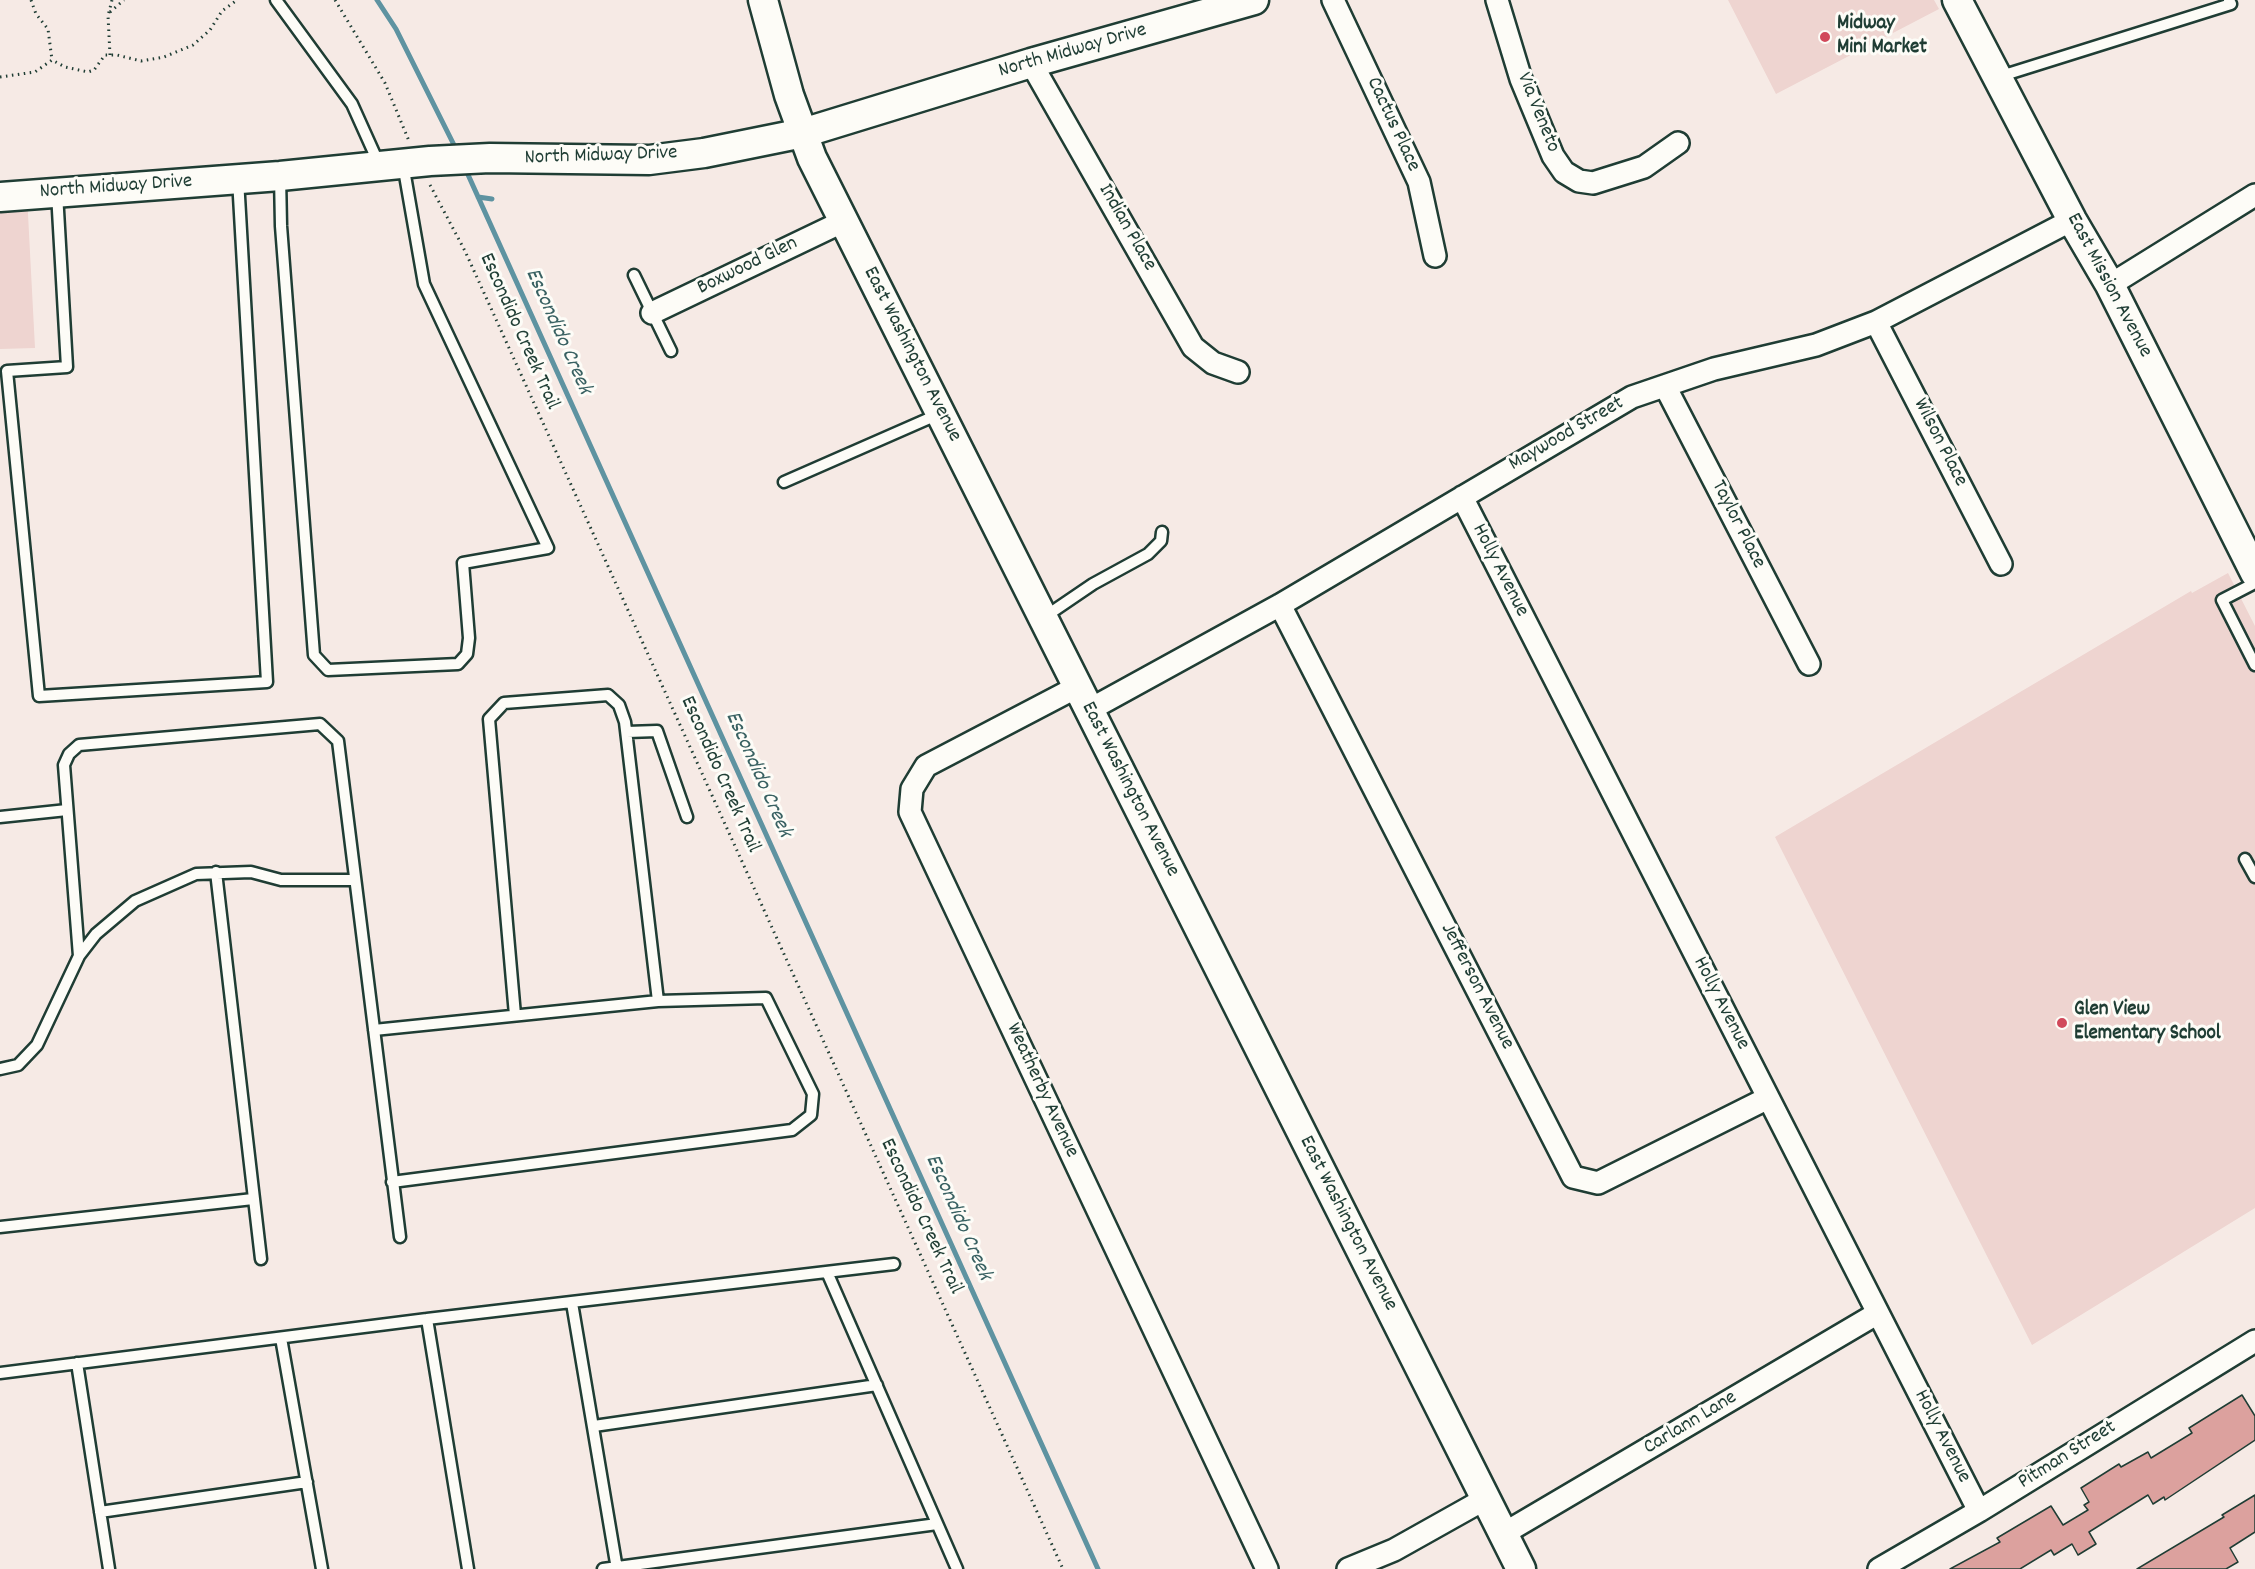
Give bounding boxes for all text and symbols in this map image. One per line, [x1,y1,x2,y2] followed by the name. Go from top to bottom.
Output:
[1837,12,1927,62] place label: Midway Mini Market
[996,19,1150,85] street label: North Midway Drive
[1818,30,1832,44] marker: Midway Mini Market
[1510,69,1564,157] street label: Via Veneto
[1359,74,1425,176] street label: Cactus Place
[524,142,678,172] street label: North Midway Drive
[39,170,193,206] street label: North Midway Drive
[1091,180,1161,276] street label: Indian Place
[2059,210,2157,362] street label: East Mission Avenue
[694,232,802,302] street label: Boxwood Glen
[472,250,564,414] street label: Escondido Creek Trail
[856,263,966,447] street label: East Washington Avenue
[517,265,597,399] water label: Escondido Creek
[1505,392,1629,478] street label: Maywood Street
[1906,395,1972,491] street label: Wilson Place
[1704,477,1770,573] street label: Taylor Place
[1465,520,1533,622] street label: Holly Avenue
[673,693,765,857] street label: Escondido Creek Trail
[1074,698,1184,882] street label: East Washington Avenue
[717,708,797,842] water label: Escondido Creek
[1433,920,1519,1054] street label: Jefferson Avenue
[1686,953,1754,1055] street label: Holly Avenue
[2074,998,2221,1048] place label: Glen View Elementary School
[2055,1016,2069,1030] marker: Glen View Elementary School
[999,1020,1083,1162] street label: Weatherby Avenue
[1292,1132,1402,1316] street label: East Washington Avenue
[873,1135,967,1299] street label: Escondido Creek Trail
[917,1151,997,1285] water label: Escondido Creek
[1640,1386,1742,1462] street label: Carlann Lane
[1907,1386,1975,1488] street label: Holly Avenue
[2014,1416,2122,1496] street label: Pitman Street

